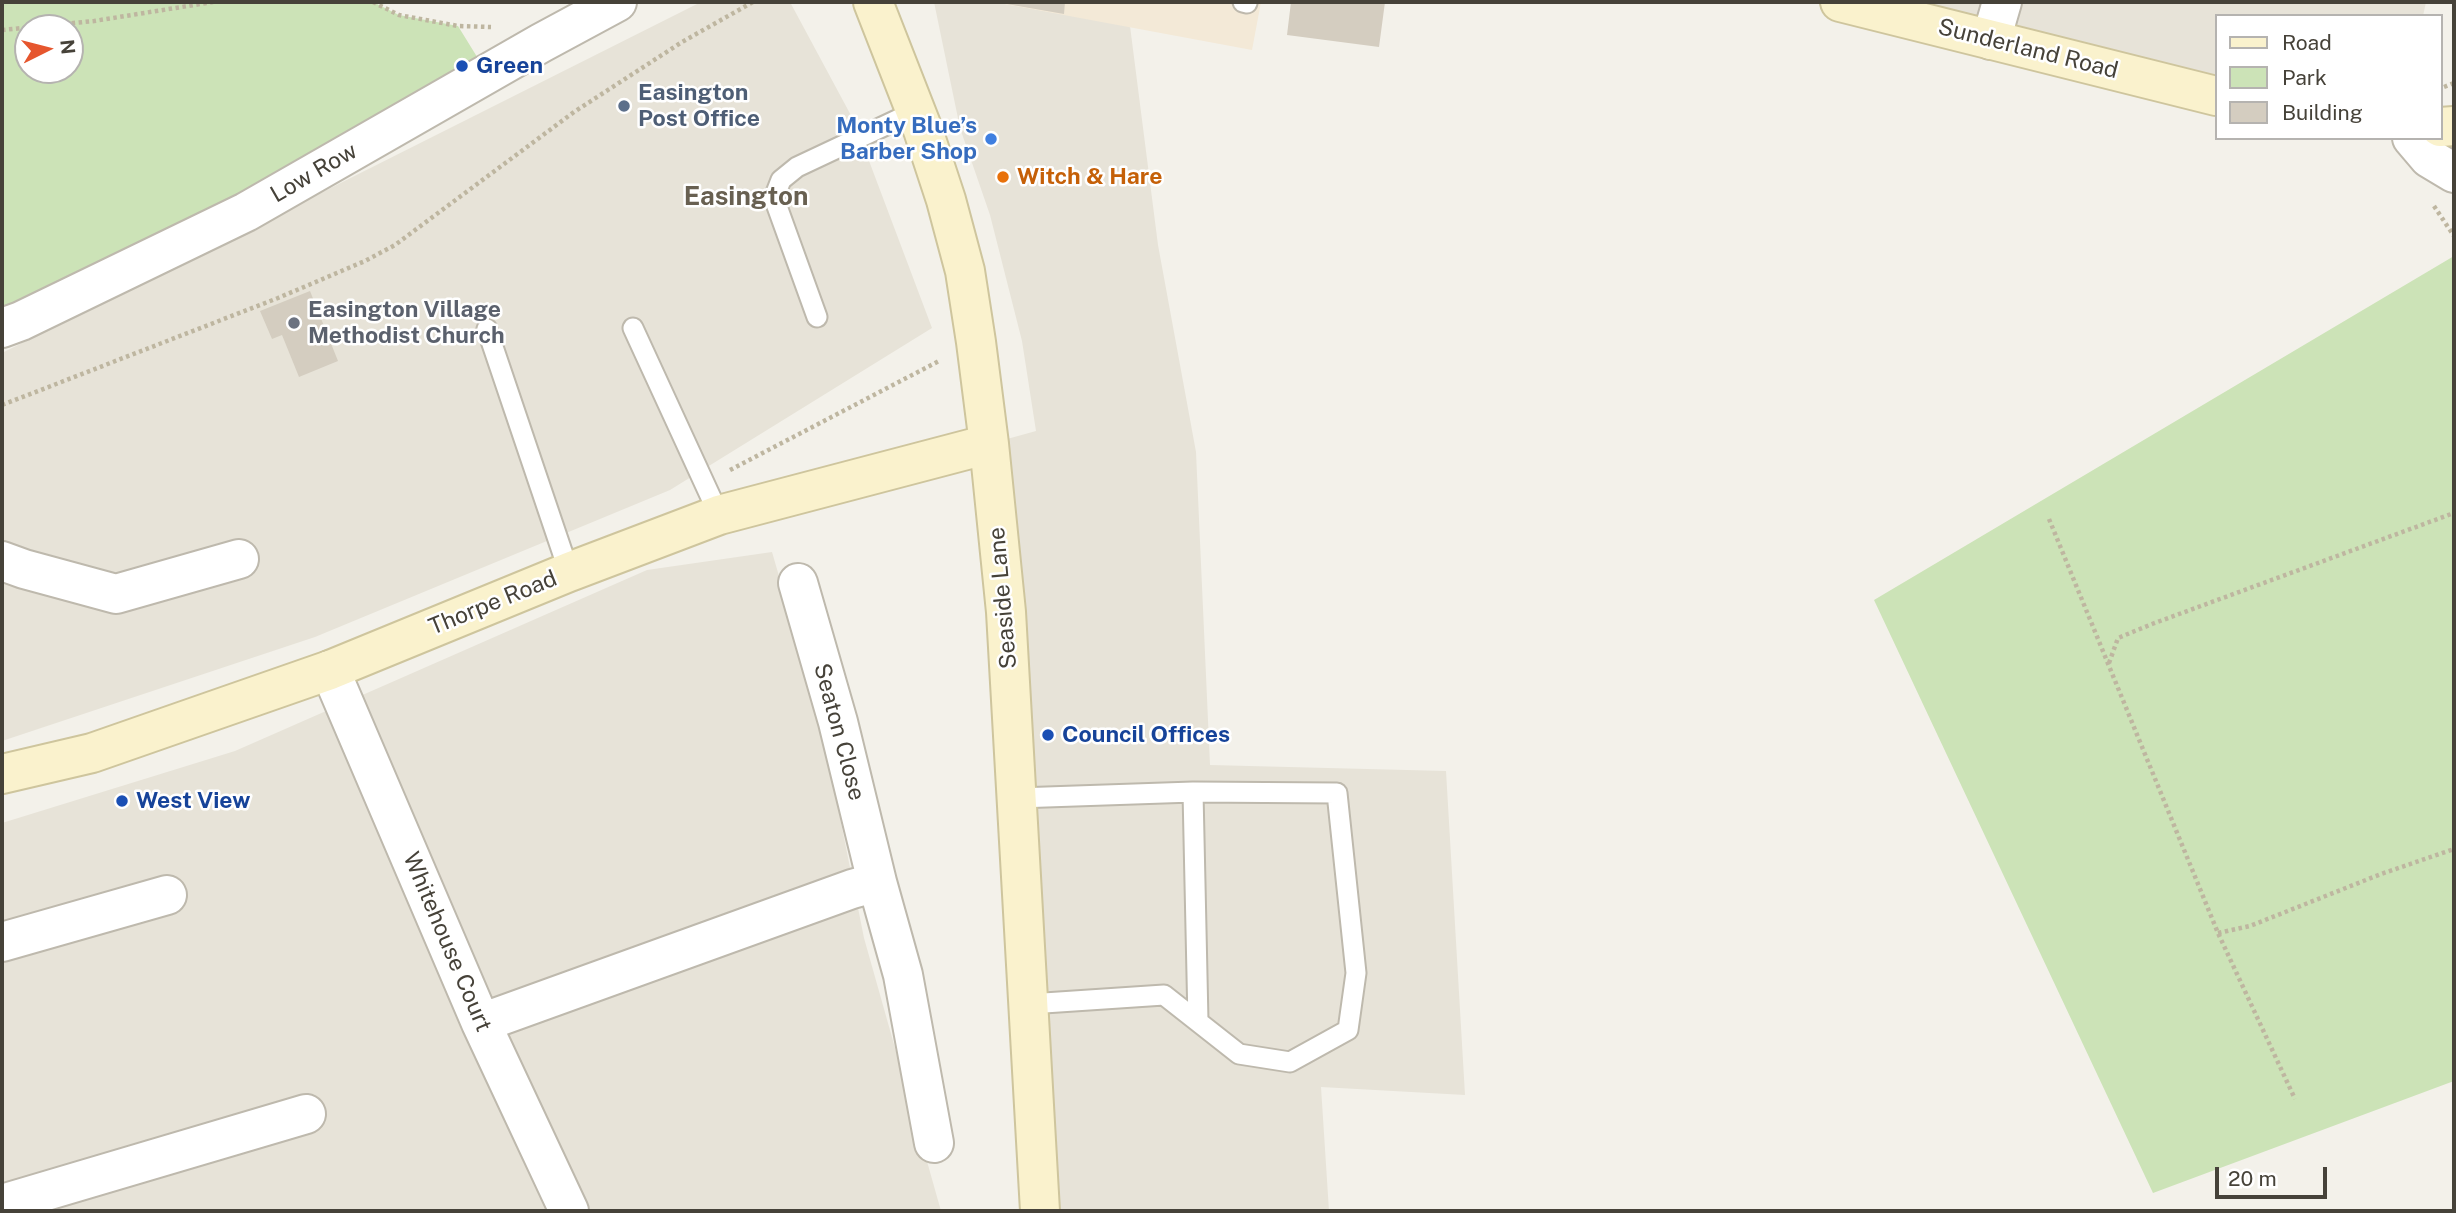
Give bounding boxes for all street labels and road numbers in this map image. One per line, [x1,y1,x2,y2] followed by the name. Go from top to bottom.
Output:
[1935,13,2121,85] street label: Sunderland Road
[266,137,362,209] street label: Low Row
[983,526,1023,670] street label: Seaside Lane
[425,565,561,641] street label: Thorpe Road
[807,660,871,804] street label: Seaton Close
[397,848,497,1036] street label: Whitehouse Court

